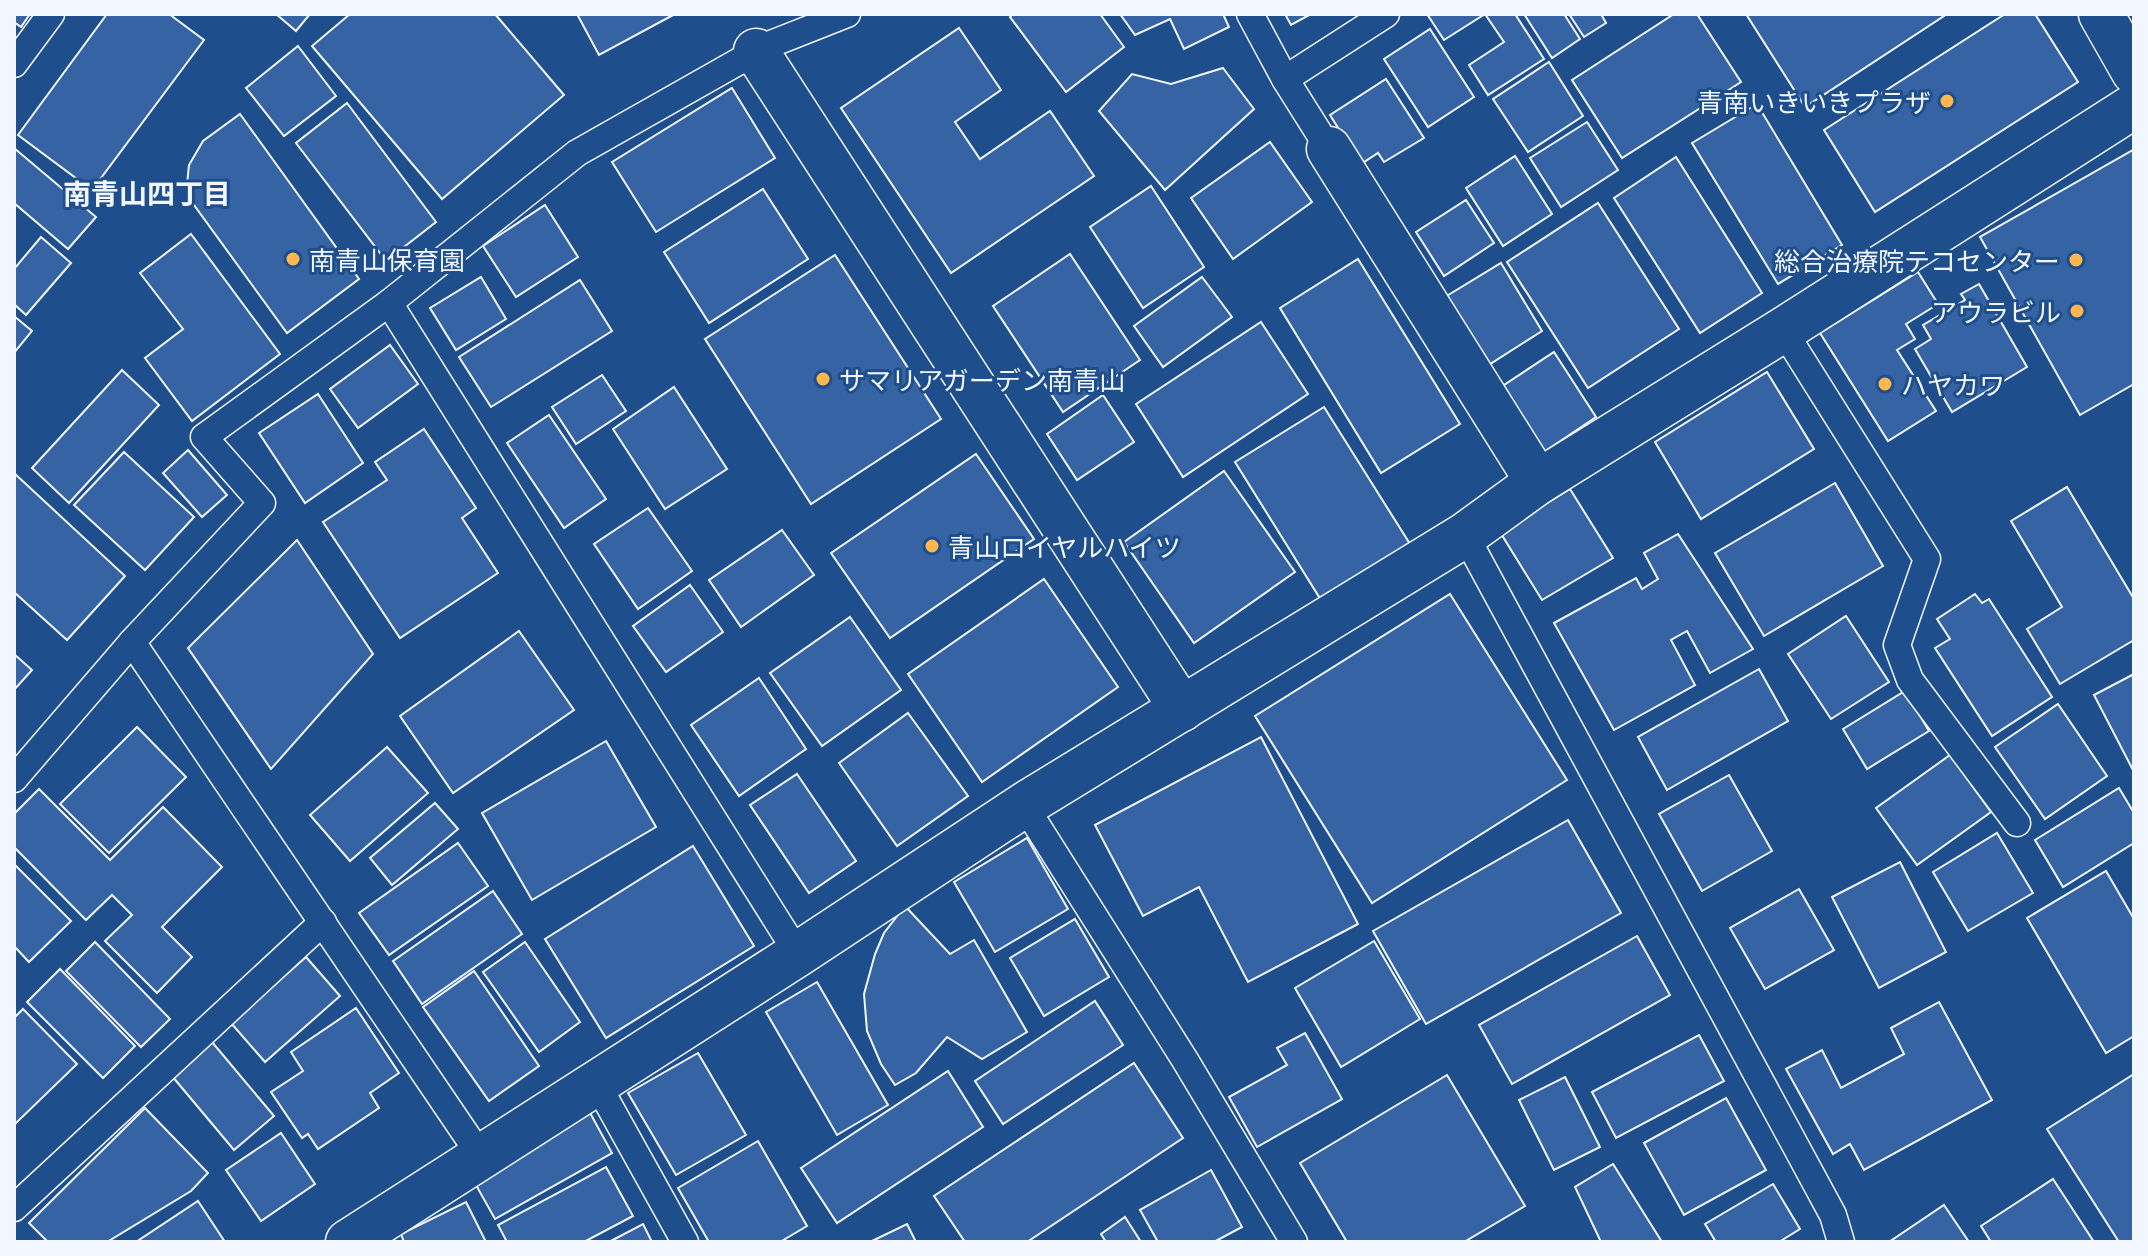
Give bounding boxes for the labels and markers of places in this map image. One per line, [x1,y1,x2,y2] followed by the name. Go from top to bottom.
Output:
[1697,86,1931,117] place label: 青南いきいきプラザ
[1938,92,1956,110] marker: 青南いきいきプラザ
[309,244,465,275] place label: 南青山保育園
[1774,245,2060,276] place label: 総合治療院テコセンター
[284,250,302,268] marker: 南青山保育園
[2067,251,2085,269] marker: 総合治療院テコセンター
[1931,296,2061,327] place label: アウラビル
[2068,302,2086,320] marker: アウラビル
[839,364,1125,395] place label: サマリアガーデン南青山
[1901,369,2005,400] place label: ハヤカワ
[814,370,832,388] marker: サマリアガーデン南青山
[1876,375,1894,393] marker: ハヤカワ
[948,531,1181,562] place label: 青山ロイヤルハイツ
[923,537,941,555] marker: 青山ロイヤルハイツ

